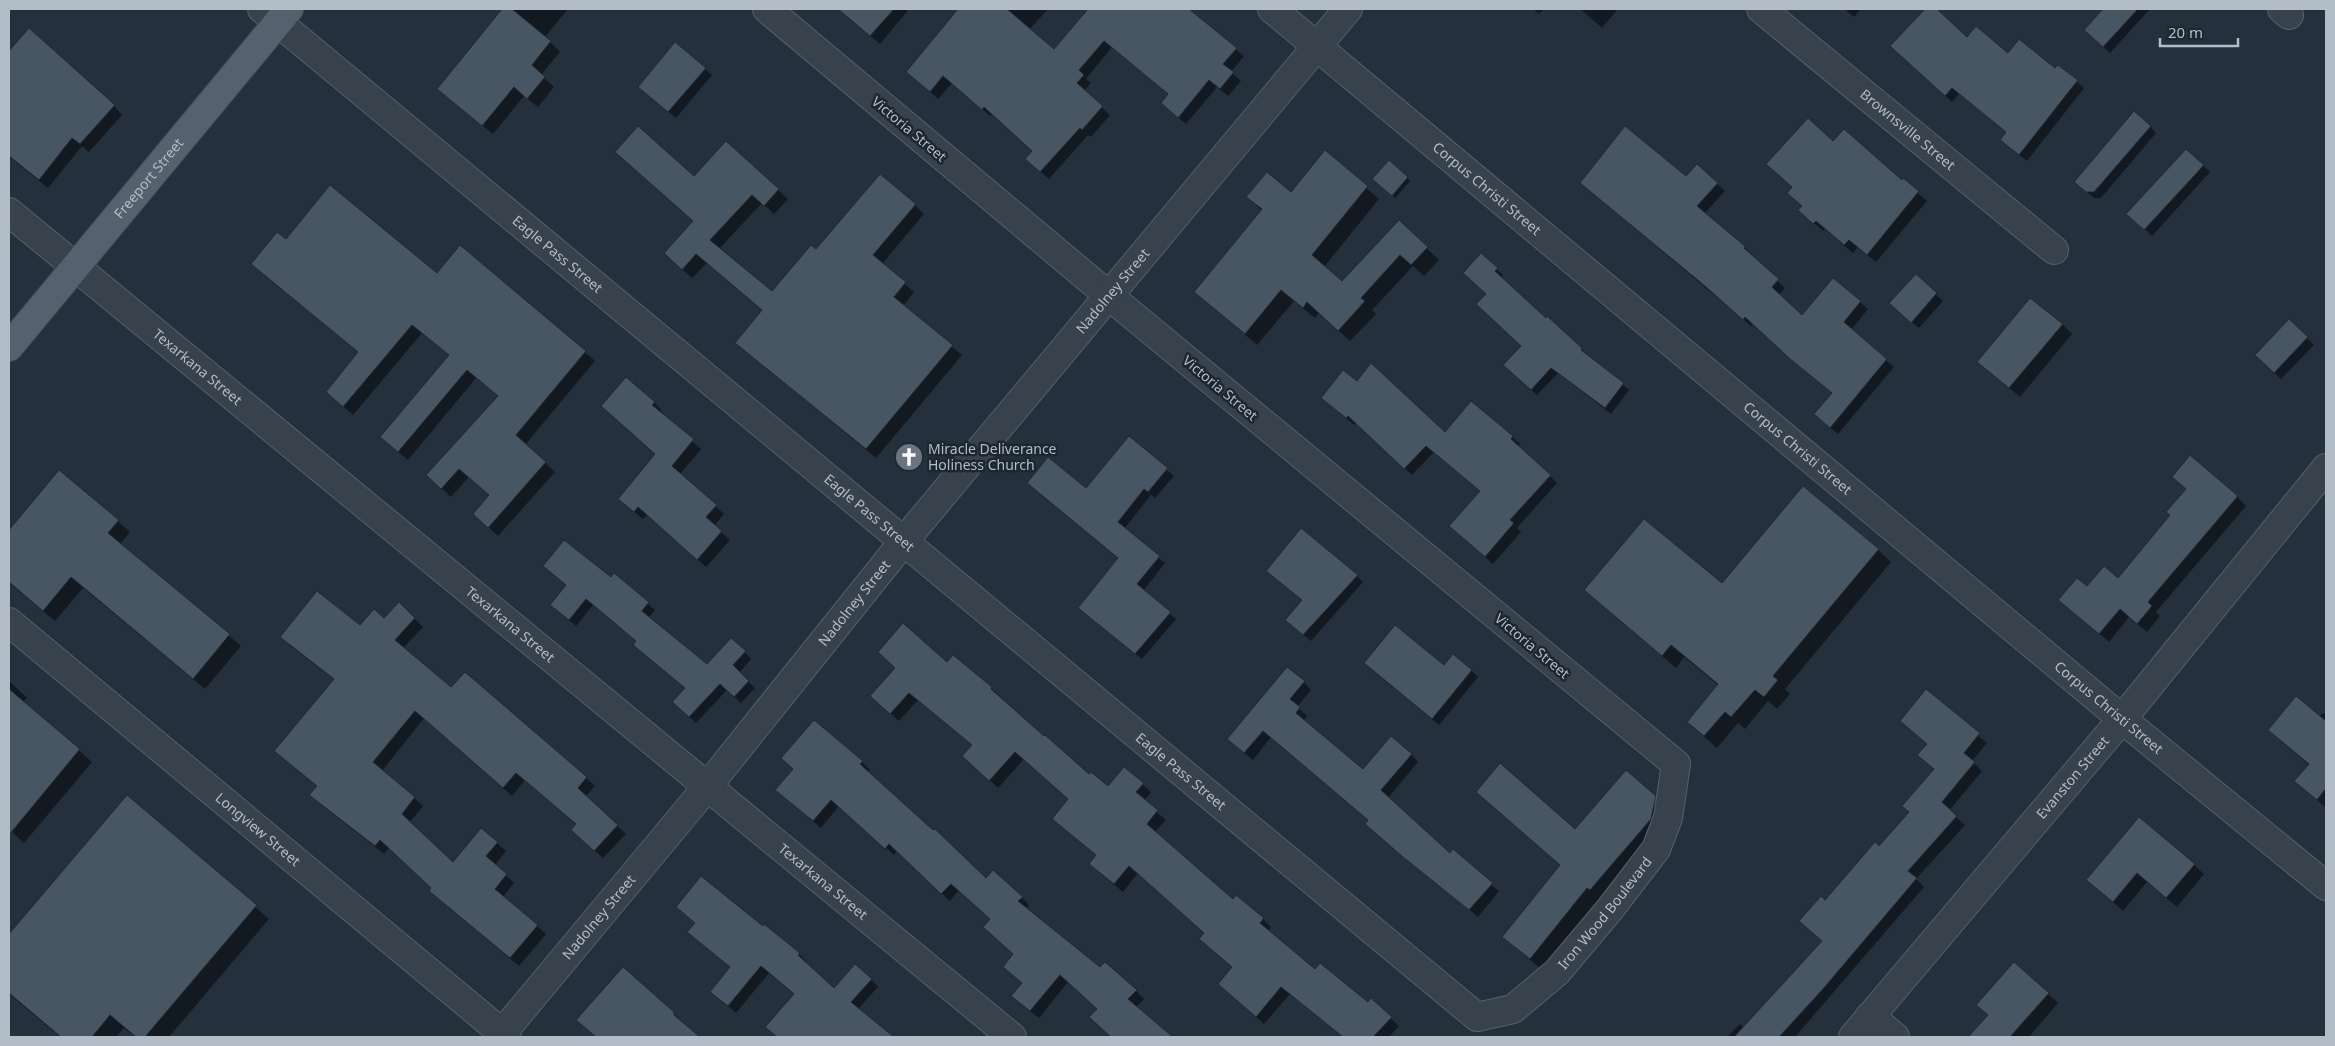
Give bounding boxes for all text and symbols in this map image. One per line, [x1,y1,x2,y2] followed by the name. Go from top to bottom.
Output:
[2160,15,2238,47] scale bar
[2168,22,2203,42] text: 20 m
[1856,85,1960,174] street label: Brownsville Street
[868,92,951,166] street label: Victoria Street
[109,134,187,222] street label: Freeport Street
[1429,137,1545,239] street label: Corpus Christi Street
[509,211,607,297] street label: Eagle Pass Street
[1071,244,1153,337] street label: Nadolney Street
[149,324,246,409] street label: Texarkana Street
[1179,351,1262,425] street label: Victoria Street
[1740,397,1856,499] street label: Corpus Christi Street
[928,439,1057,474] place label: Miracle Deliverance Holiness Church
[894,442,924,472] church icon: Miracle Deliverance Holiness Church
[820,469,919,555] street label: Eagle Pass Street
[814,556,894,650] street label: Nadolney Street
[462,582,559,666] street label: Texarkana Street
[1491,609,1574,683] street label: Victoria Street
[2051,657,2167,758] street label: Corpus Christi Street
[1132,728,1230,814] street label: Eagle Pass Street
[2032,732,2113,823] street label: Evanston Street
[212,788,305,870] street label: Longview Street
[775,839,872,923] street label: Texarkana Street
[1553,853,1656,973] street label: Iron Wood Boulevard
[557,870,639,963] street label: Nadolney Street

